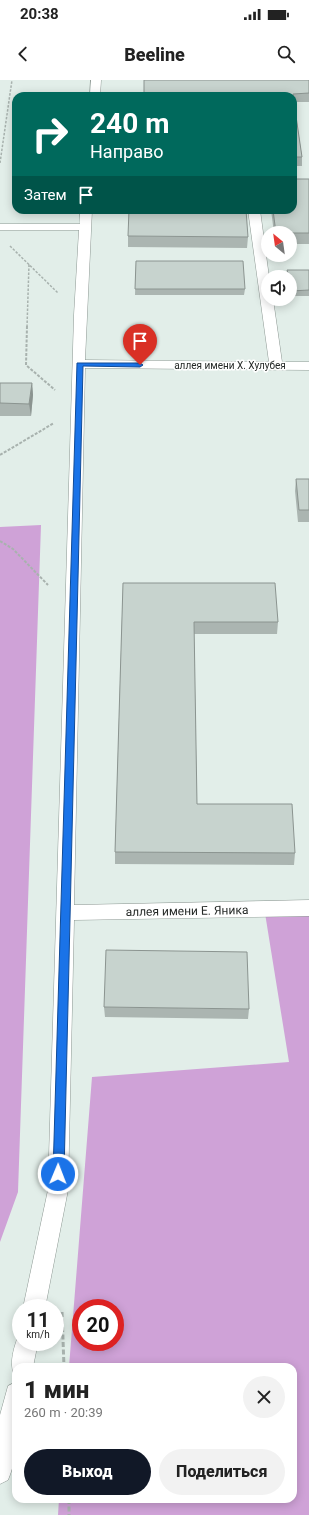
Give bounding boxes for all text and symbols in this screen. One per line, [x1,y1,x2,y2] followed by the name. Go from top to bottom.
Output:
[20,5,59,23] text: 20:38
[12,43,34,65] icon: back
[275,43,297,65] icon: search
[124,44,185,65] text: Beeline
[90,107,169,140] text: 240 m
[24,108,76,160] icon: right
[90,141,163,162] text: Направо
[75,184,97,206] icon: arrive
[24,186,67,204] text: Затем
[261,226,297,262] north arrow
[261,226,297,306] map controls
[261,270,297,306] button: sound
[123,324,157,365] pin
[129,330,151,352] icon: arrive
[174,360,286,371] street label: аллея имени Х. Хулубея
[125,903,249,919] street label: аллея имени Е. Яника
[37,1153,79,1195] position arrow
[72,1299,124,1351] speed limit sign: 20
[27,1308,49,1332] text: 11
[26,1329,50,1340] text: km/h
[24,1376,89,1404] text: 1 мин
[243,1376,285,1418] button: close
[24,1405,103,1420] text: 260 m · 20:39
[24,1449,151,1495] button: Выход
[159,1449,285,1495] button: Поделиться

